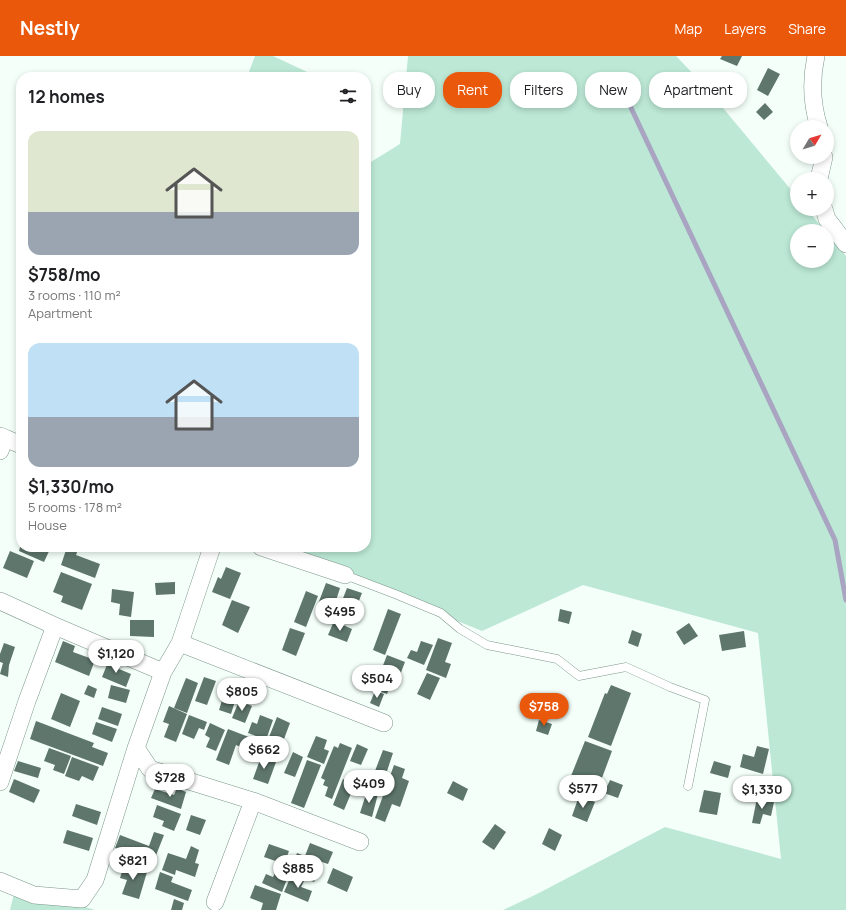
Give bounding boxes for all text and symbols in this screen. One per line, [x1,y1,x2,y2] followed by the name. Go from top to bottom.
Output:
[20,15,80,41] text: Nestly
[674,19,702,38] text: Map
[724,19,766,38] text: Layers
[788,19,826,38] text: Share
[383,72,435,108] chip: Buy
[443,72,502,108] chip: Rent
[510,72,577,108] chip: Filters
[585,72,641,108] chip: New
[649,72,747,108] chip: Apartment
[28,85,105,108] text: 12 homes
[337,85,359,107] icon: filters
[790,120,834,164] north arrow
[790,120,834,268] map controls
[158,157,230,229] icon: home
[790,172,834,216] button: +
[790,224,834,268] button: −
[28,263,101,286] text: $758/mo
[28,286,121,304] text: 3 rooms · 110 m²
[28,304,92,322] text: Apartment
[158,369,230,441] icon: home
[28,475,114,498] text: $1,330/mo
[28,498,122,516] text: 5 rooms · 178 m²
[28,516,67,534] text: House
[316,598,364,632] pin: $495
[324,602,356,620] text: $495
[83,640,149,674] pin: $1,120
[97,644,135,662] text: $1,120
[353,665,401,699] pin: $504
[361,669,393,687] text: $504
[218,678,266,712] pin: $805
[226,682,258,700] text: $805
[520,693,568,727] pin: $758
[529,697,559,715] text: $758
[240,736,288,770] pin: $662
[248,740,280,758] text: $662
[146,764,194,798] pin: $728
[155,768,185,786] text: $728
[345,770,393,804] pin: $409
[353,774,385,792] text: $409
[559,775,607,809] pin: $577
[729,776,795,810] pin: $1,330
[568,779,598,797] text: $577
[742,780,782,798] text: $1,330
[109,847,157,881] pin: $821
[118,851,148,869] text: $821
[274,855,322,889] pin: $885
[282,859,314,877] text: $885

